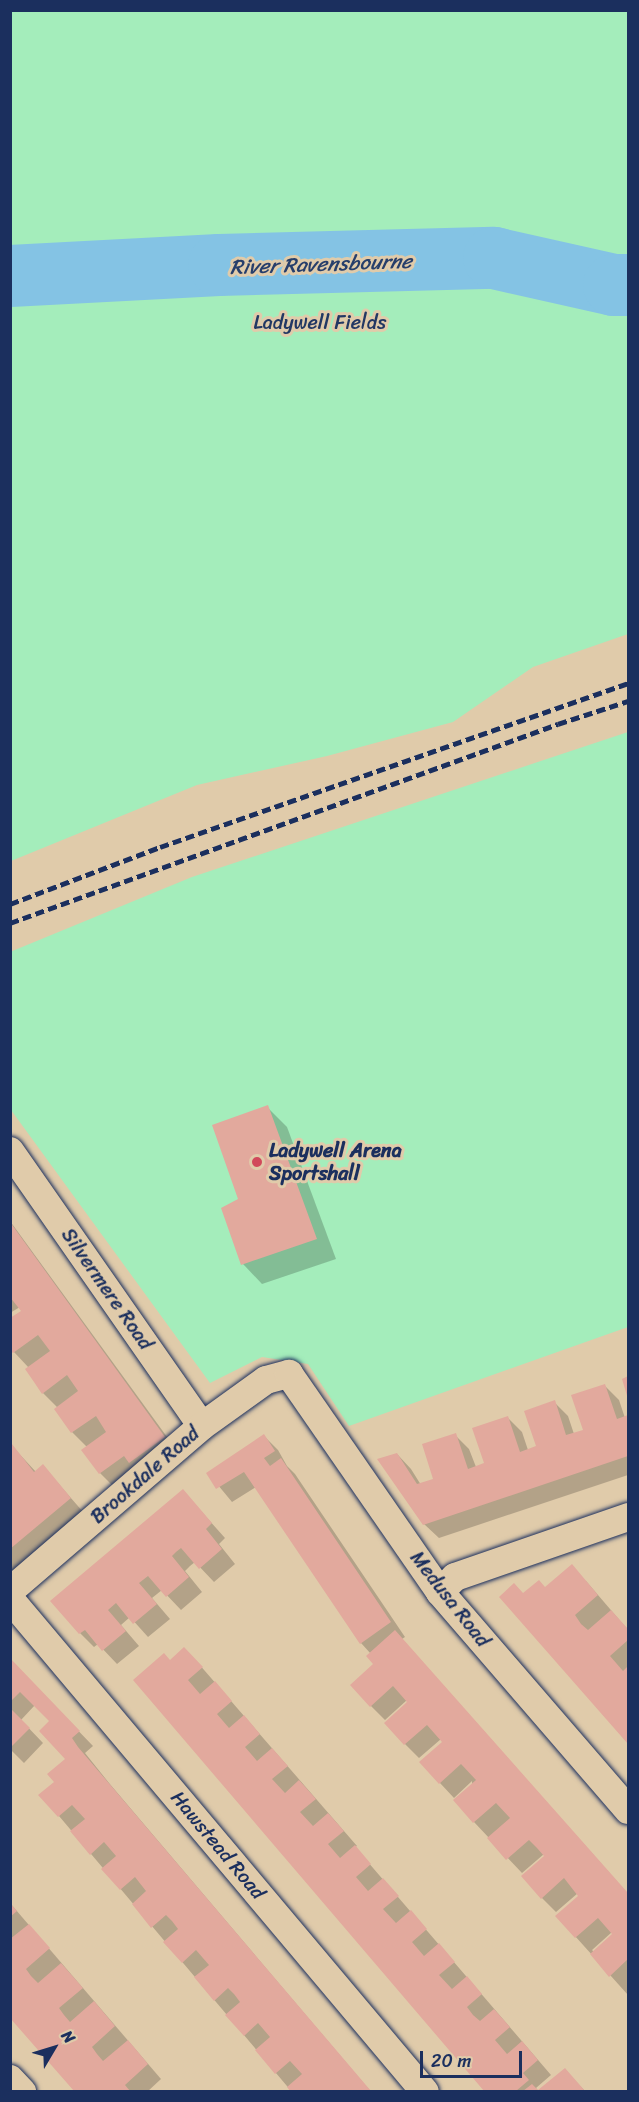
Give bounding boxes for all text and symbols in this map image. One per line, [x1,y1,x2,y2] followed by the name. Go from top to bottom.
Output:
[230,248,412,280] water label: River Ravensbourne
[254,310,386,334] park label: Ladywell Fields
[269,1138,402,1185] place label: Ladywell Arena Sportshall
[250,1155,264,1169] marker: Ladywell Arena Sportshall
[56,1223,158,1355] street label: Silvermere Road
[86,1421,204,1529] street label: Brookdale Road
[405,1546,495,1652] street label: Medusa Road
[166,1786,270,1904] street label: Hawstead Road
[24,2018,84,2078] north arrow
[54,2023,83,2050] text: N
[423,2039,525,2077] scale bar
[431,2045,471,2077] text: 20 m

